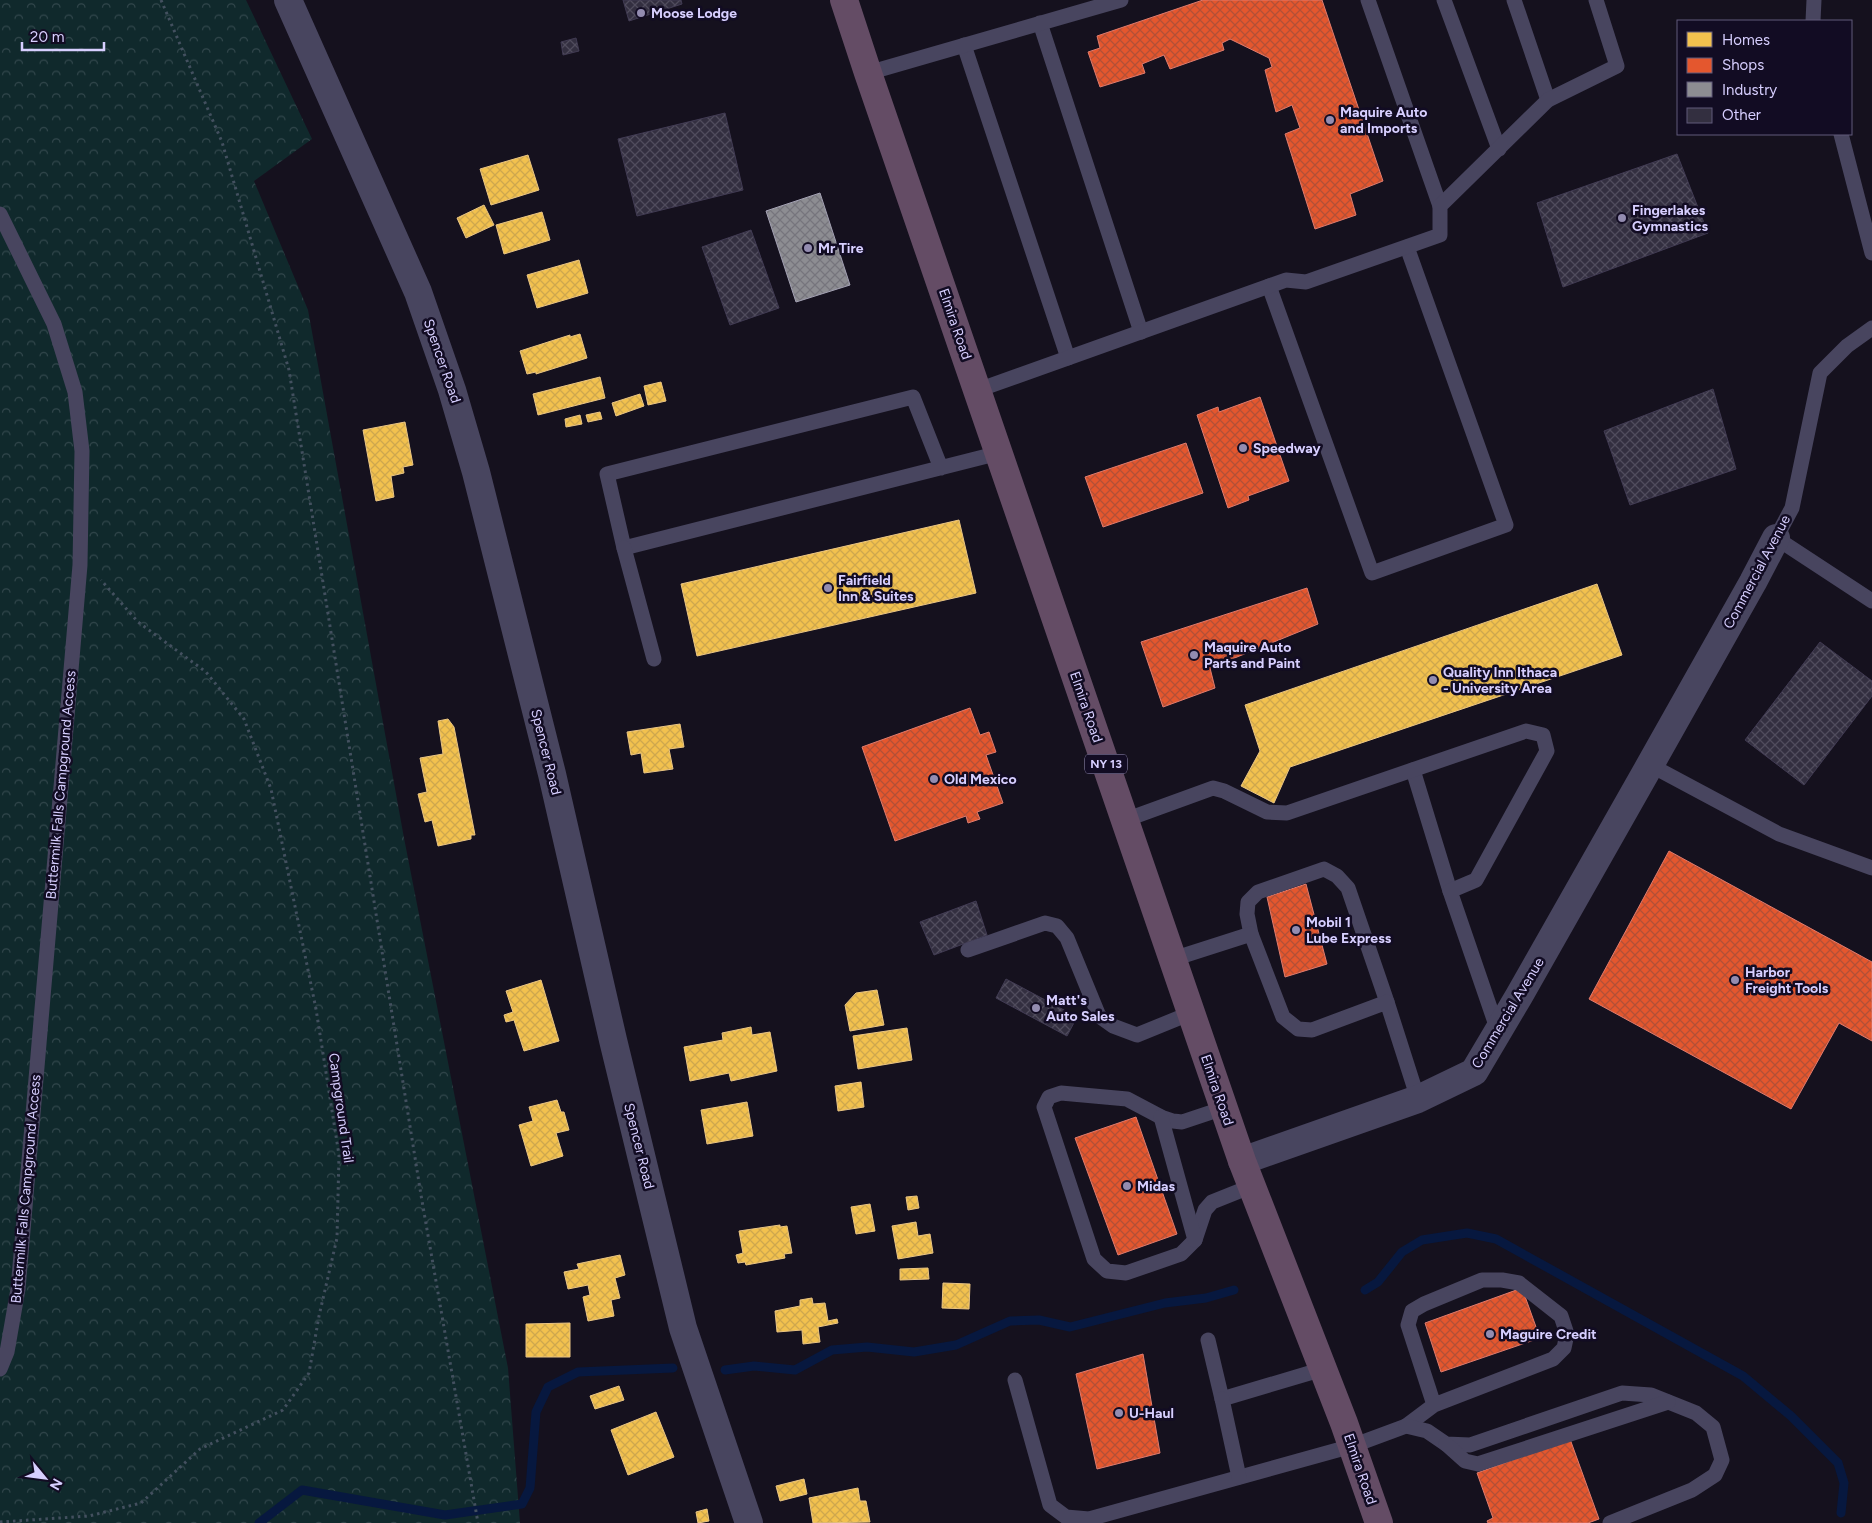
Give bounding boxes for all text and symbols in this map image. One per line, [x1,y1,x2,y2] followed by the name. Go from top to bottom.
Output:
[651,5,737,22] place label: Moose Lodge
[635,7,647,19] marker: Moose Lodge
[22,20,105,52] scale bar
[1677,20,1852,135] legend
[30,28,64,46] text: 20 m
[1722,31,1770,49] text: Homes
[1722,56,1764,74] text: Shops
[1722,81,1777,99] text: Industry
[1340,104,1427,137] place label: Maquire Auto and Imports
[1722,106,1761,124] text: Other
[1324,114,1336,126] marker: Maquire Auto and Imports
[1632,202,1709,235] place label: Fingerlakes Gymnastics
[1616,212,1628,224] marker: Fingerlakes Gymnastics
[818,240,864,257] place label: Mr Tire
[802,242,814,254] marker: Mr Tire
[935,286,975,362] street label: Elmira Road
[420,317,464,405] street label: Spencer Road
[1253,440,1321,457] place label: Speedway
[1237,442,1249,454] marker: Speedway
[1720,512,1794,632] street label: Commercial Avenue
[838,572,914,605] place label: Fairfield Inn & Suites
[822,582,834,594] marker: Fairfield Inn & Suites
[1204,639,1301,672] place label: Maquire Auto Parts and Paint
[1188,649,1200,661] marker: Maquire Auto Parts and Paint
[1443,664,1557,697] place label: Quality Inn Ithaca - University Area
[1066,669,1106,745] street label: Elmira Road
[43,670,79,900] street label: Buttermilk Falls Campground Access
[1427,674,1439,686] marker: Quality Inn Ithaca - University Area
[527,707,565,797] street label: Spencer Road
[1085,754,1127,774] road number: NY 13
[944,771,1017,788] place label: Old Mexico
[928,773,940,785] marker: Old Mexico
[1306,914,1392,947] place label: Mobil 1 Lube Express
[1290,924,1302,936] marker: Mobil 1 Lube Express
[1468,954,1548,1071] street label: Commercial Avenue
[1745,964,1829,997] place label: Harbor Freight Tools
[1729,974,1741,986] marker: Harbor Freight Tools
[1046,992,1115,1025] place label: Matt's Auto Sales
[1030,1002,1042,1014] marker: Matt's Auto Sales
[325,1052,357,1164] street label: Campground Trail
[1197,1052,1237,1128] street label: Elmira Road
[8,1074,44,1304] street label: Buttermilk Falls Campground Access
[620,1101,658,1191] street label: Spencer Road
[1137,1178,1175,1195] place label: Midas
[1121,1180,1133,1192] marker: Midas
[1500,1326,1597,1343] place label: Maguire Credit
[1484,1328,1496,1340] marker: Maguire Credit
[1129,1405,1174,1422] place label: U-Haul
[1113,1407,1125,1419] marker: U-Haul
[1340,1431,1380,1507] street label: Elmira Road
[20,1453,70,1503] north arrow
[46,1475,66,1493] text: N

